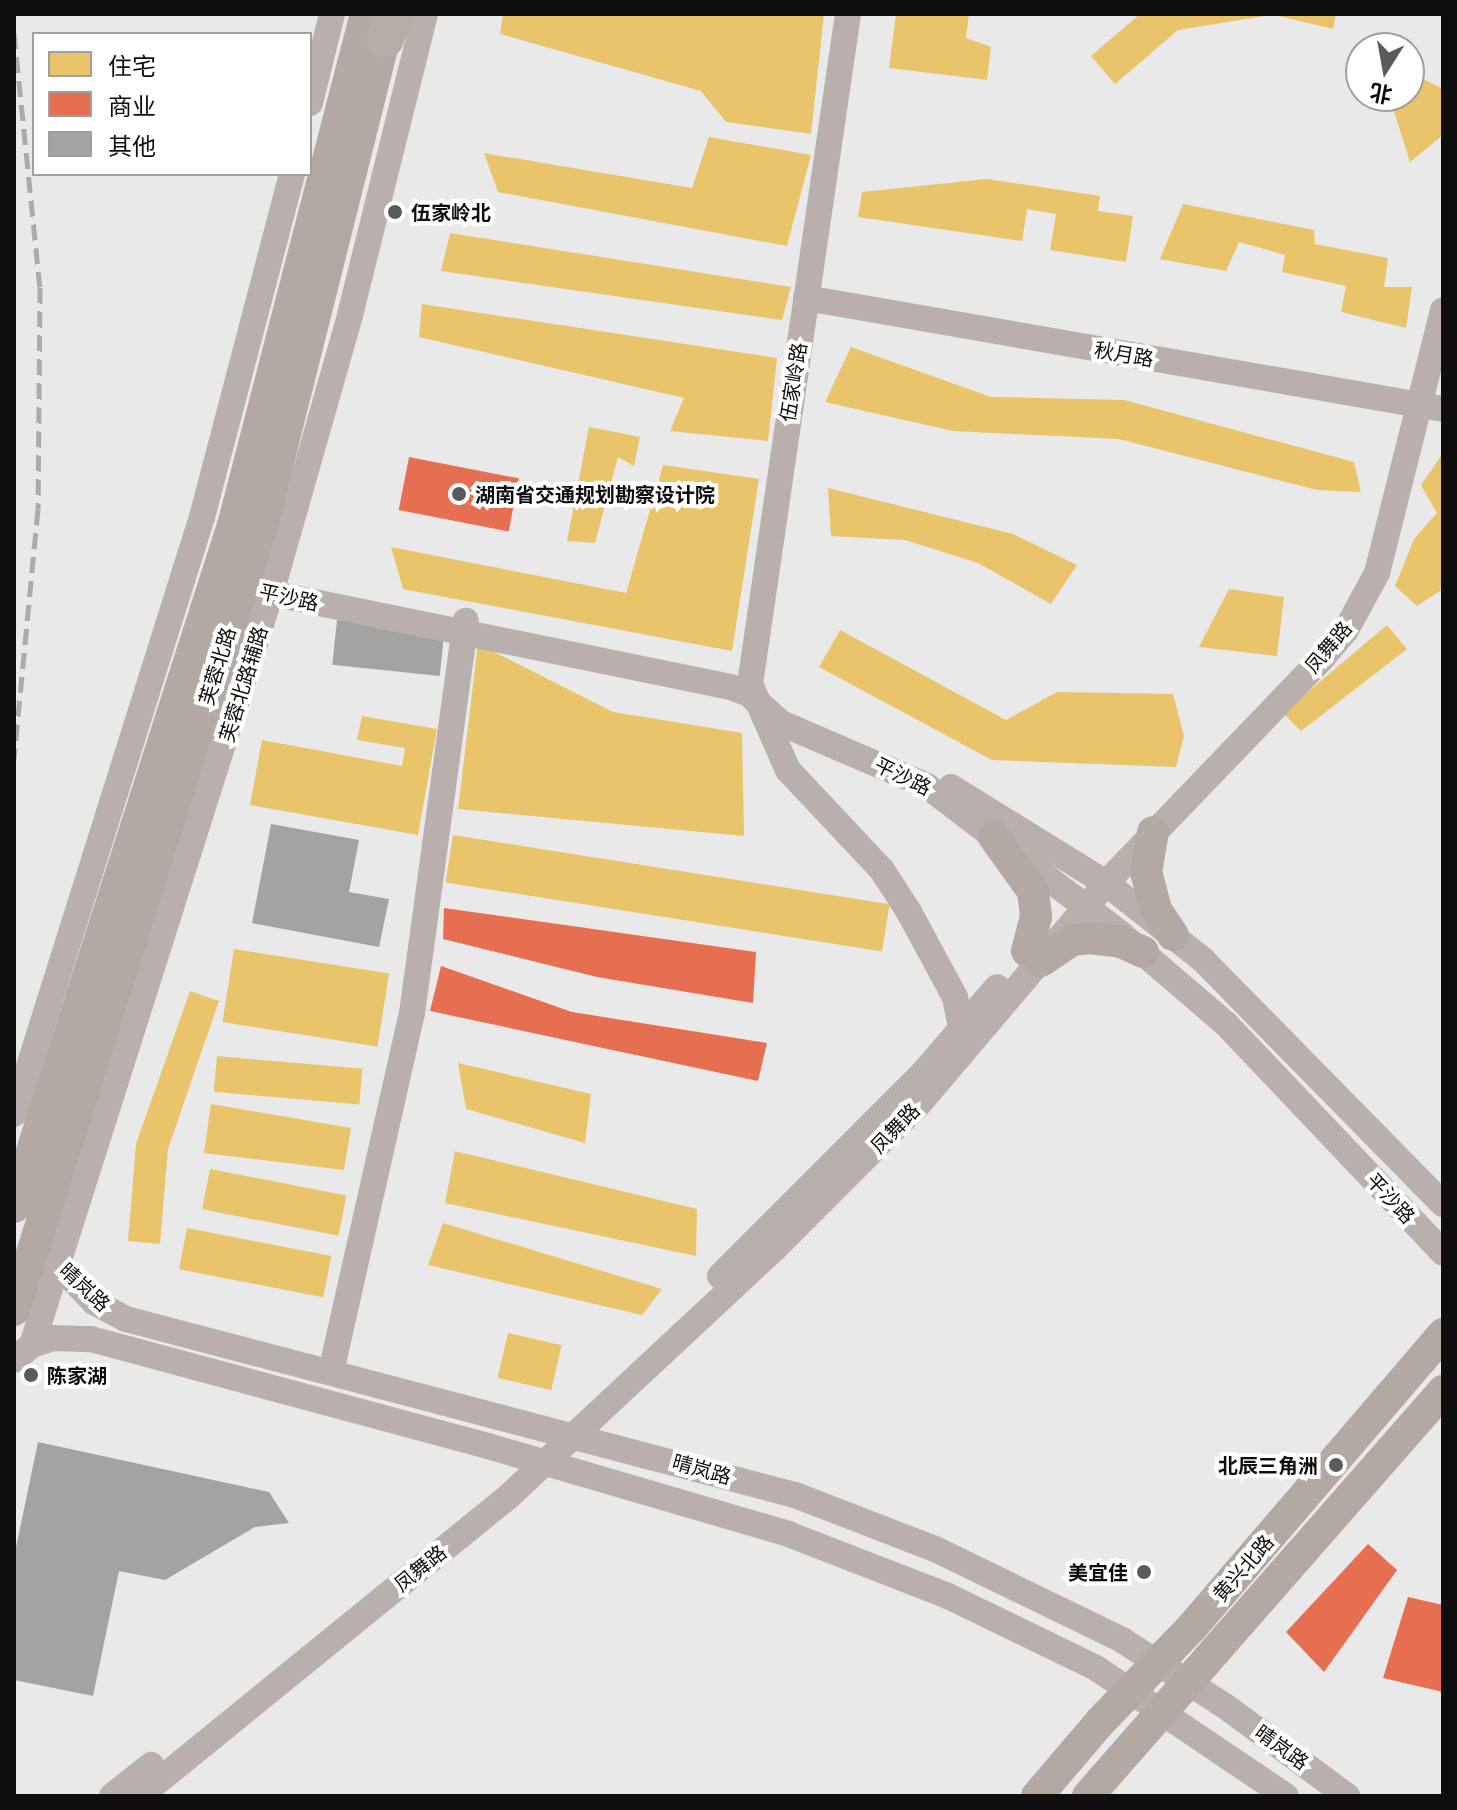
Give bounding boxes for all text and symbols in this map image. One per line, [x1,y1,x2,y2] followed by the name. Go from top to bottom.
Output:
[32,32,312,176] legend
[1345,32,1425,112] north arrow
[108,51,156,81] text: 住宅
[1367,78,1394,109] text: 北
[108,91,156,121] text: 商业
[108,131,156,161] text: 其他
[411,200,491,224] place label: 伍家岭北
[386,203,404,221] marker: 伍家岭北
[1092,337,1156,371] street label: 秋月路
[775,341,811,423] street label: 伍家岭路
[475,482,715,506] place label: 湖南省交通规划勘察设计院
[450,485,468,503] marker: 湖南省交通规划勘察设计院
[257,579,321,615] street label: 平沙路
[1300,616,1356,678] street label: 凤舞路
[214,623,272,745] street label: 芙蓉北路辅路
[194,624,240,708] street label: 芙蓉北路
[871,752,935,800] street label: 平沙路
[866,1098,924,1158] street label: 凤舞路
[1362,1168,1420,1228] street label: 平沙路
[55,1258,115,1316] street label: 晴岚路
[47,1363,107,1387] place label: 陈家湖
[22,1366,40,1384] marker: 陈家湖
[670,1449,734,1489] street label: 晴岚路
[1218,1453,1318,1477] place label: 北辰三角洲
[1325,1454,1347,1476] marker: 北辰三角洲
[1208,1530,1278,1606] street label: 黄兴北路
[389,1540,451,1596] street label: 凤舞路
[1068,1560,1128,1584] place label: 美宜佳
[1135,1563,1153,1581] marker: 美宜佳
[1251,1720,1313,1774] street label: 晴岚路

